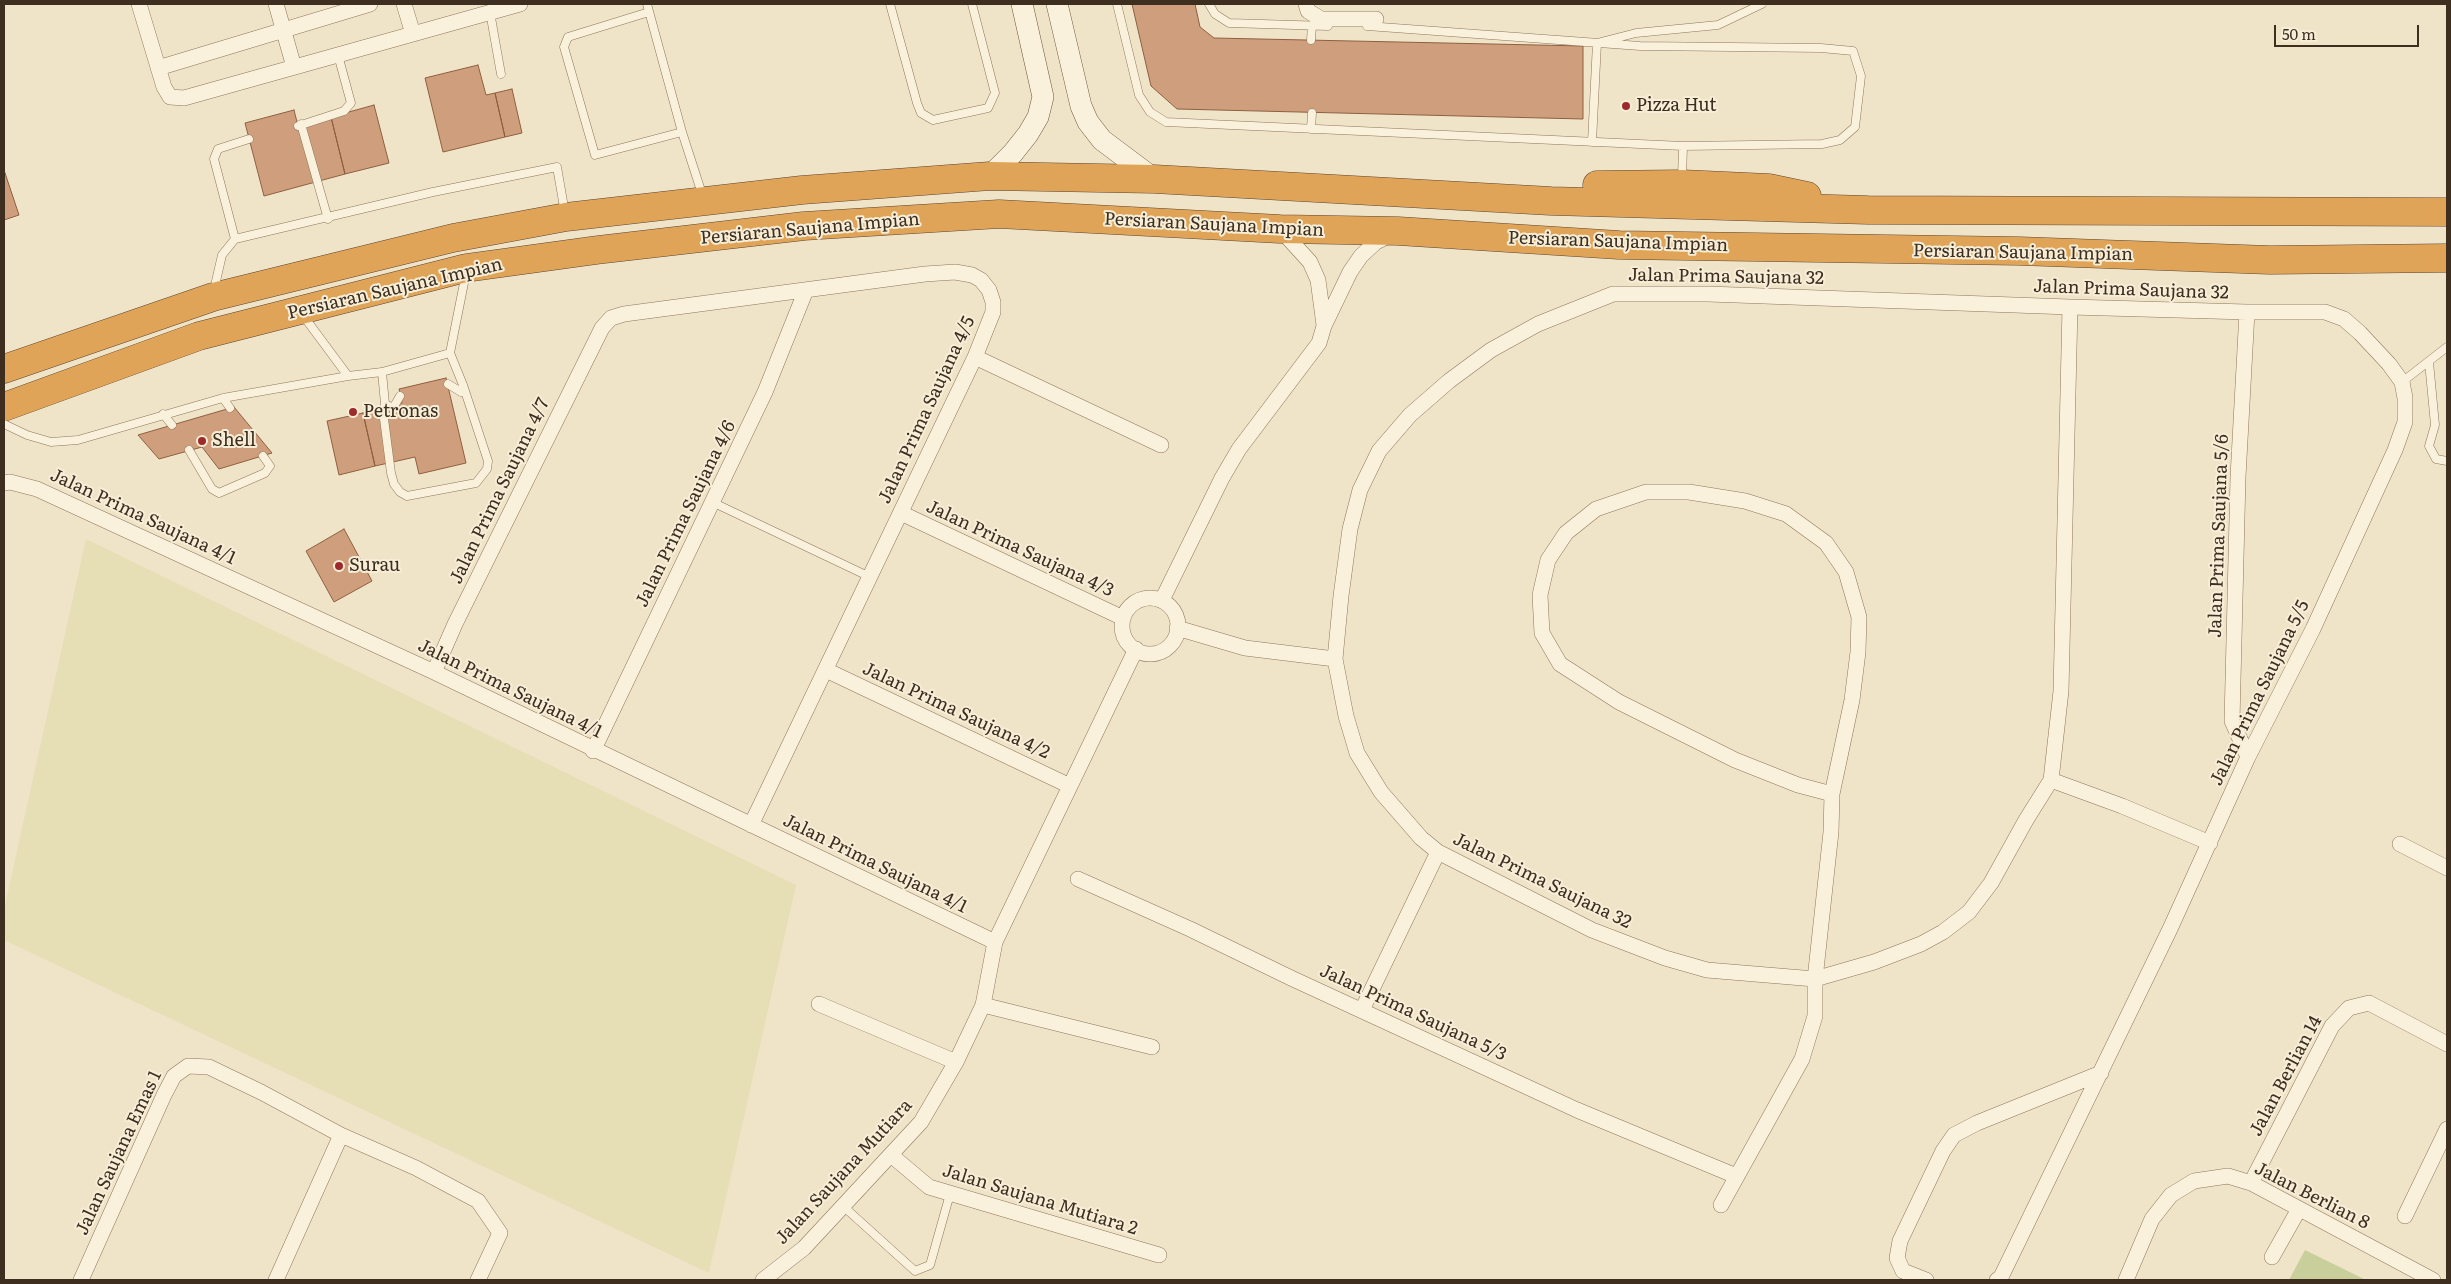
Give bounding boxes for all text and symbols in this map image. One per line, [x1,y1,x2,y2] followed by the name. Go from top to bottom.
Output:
[2276,15,2421,47] scale bar
[2282,22,2316,45] text: 50 m
[1636,95,1717,117] place label: Pizza Hut
[1620,100,1632,112] marker: Pizza Hut
[1103,208,1325,242] street label: Persiaran Saujana Impian
[699,209,921,249] street label: Persiaran Saujana Impian
[1508,227,1728,257] street label: Persiaran Saujana Impian
[1913,240,2133,266] street label: Persiaran Saujana Impian
[285,254,505,324] street label: Persiaran Saujana Impian
[1628,264,1824,290] street label: Jalan Prima Saujana 32
[2033,276,2229,304] street label: Jalan Prima Saujana 32
[874,313,980,507] street label: Jalan Prima Saujana 4/5
[446,394,554,588] street label: Jalan Prima Saujana 4/7
[363,401,438,423] place label: Petronas
[347,406,359,418] marker: Petronas
[631,417,741,611] street label: Jalan Prima Saujana 4/6
[212,430,256,452] place label: Shell
[2205,434,2233,638] street label: Jalan Prima Saujana 5/6
[196,435,208,447] marker: Shell
[47,464,239,570] street label: Jalan Prima Saujana 4/1
[923,496,1117,602] street label: Jalan Prima Saujana 4/3
[349,555,400,577] place label: Surau
[333,560,345,572] marker: Surau
[2206,597,2314,789] street label: Jalan Prima Saujana 5/5
[414,635,606,743] street label: Jalan Prima Saujana 4/1
[859,658,1053,764] street label: Jalan Prima Saujana 4/2
[779,810,971,918] street label: Jalan Prima Saujana 4/1
[1449,828,1635,934] street label: Jalan Prima Saujana 32
[1316,960,1510,1066] street label: Jalan Prima Saujana 5/3
[2245,1012,2327,1140] street label: Jalan Berlian 14
[71,1067,167,1239] street label: Jalan Saujana Emas 1
[771,1095,917,1249] street label: Jalan Saujana Mutiara
[2251,1158,2373,1234] street label: Jalan Berlian 8
[940,1160,1140,1240] street label: Jalan Saujana Mutiara 2

